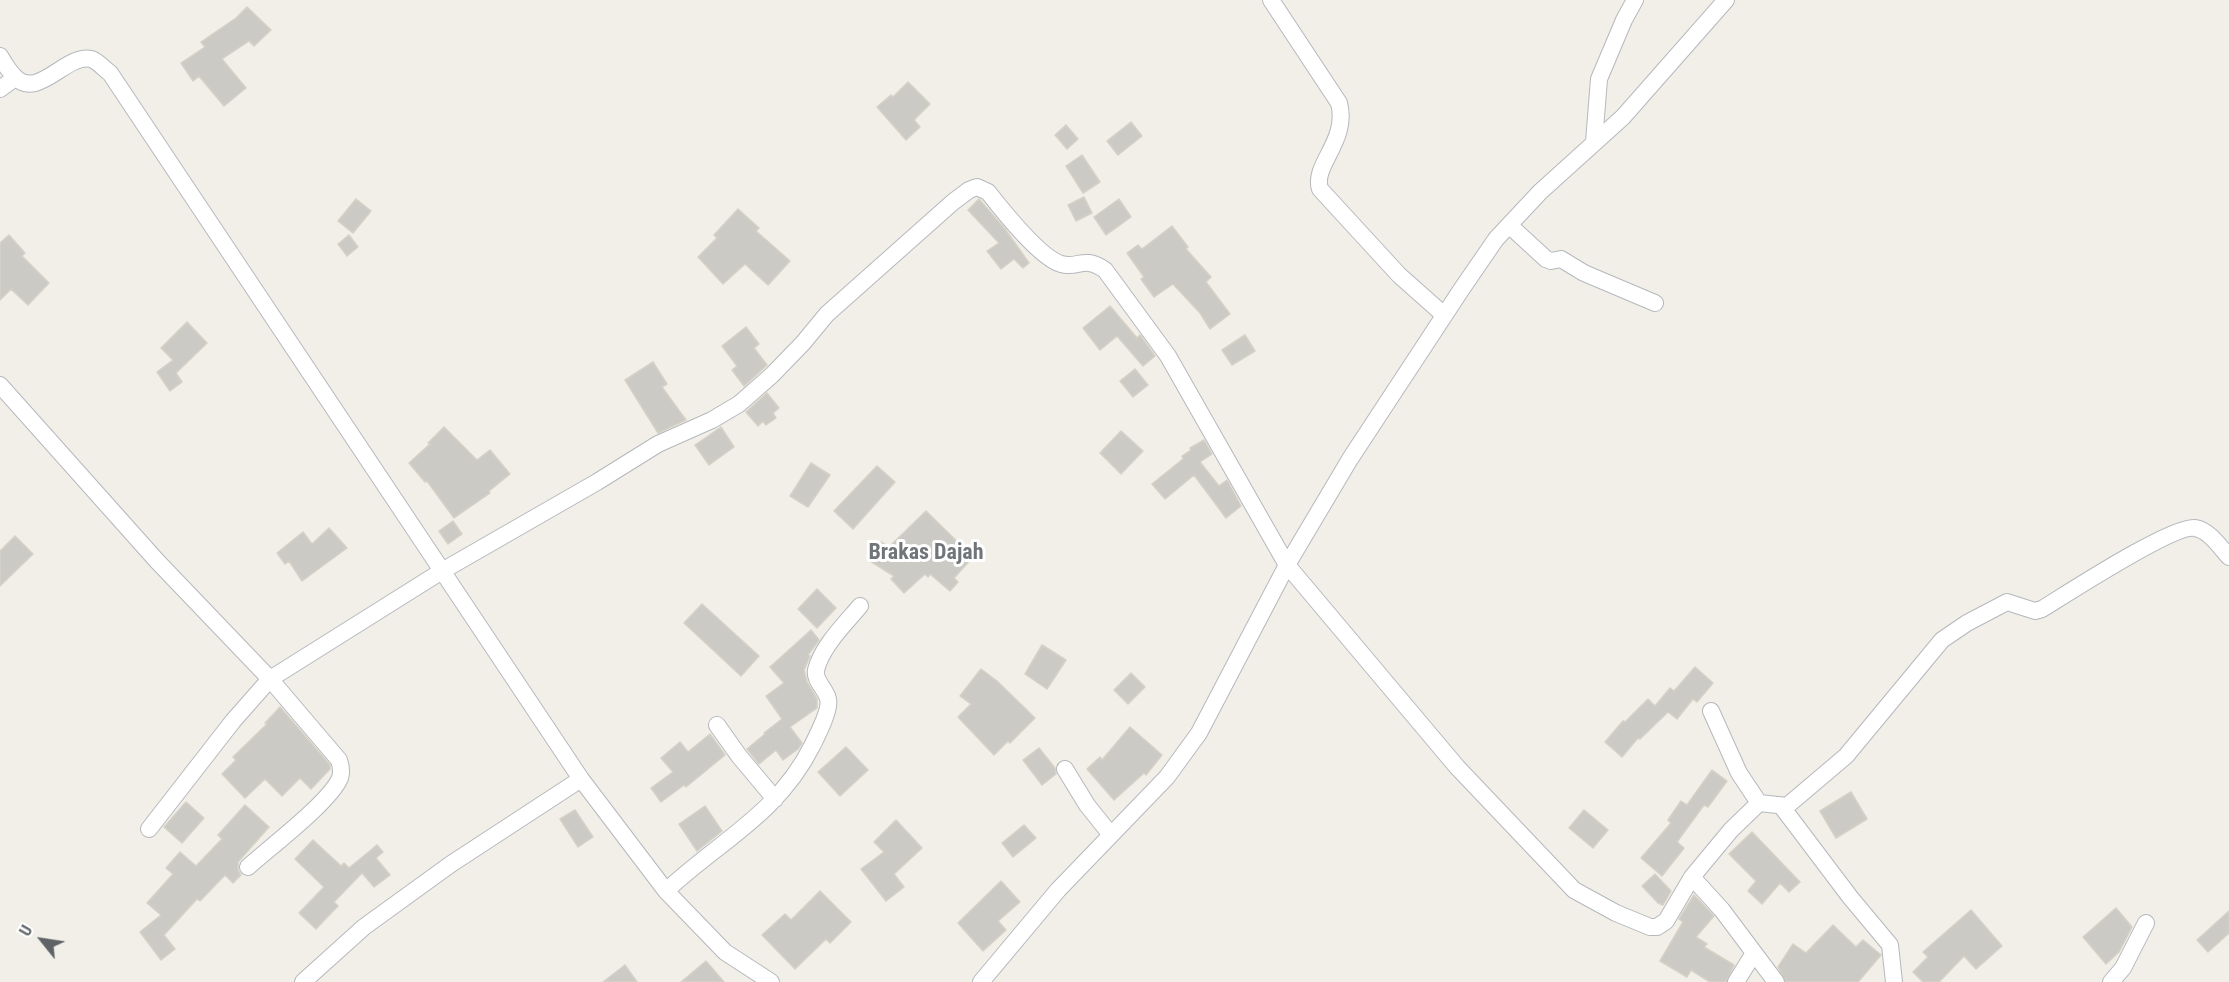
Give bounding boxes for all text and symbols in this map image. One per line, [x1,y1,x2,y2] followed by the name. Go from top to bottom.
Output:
[869,540,983,566] district label: Brakas Dajah
[12,910,72,970] north arrow
[15,922,36,939] text: U

